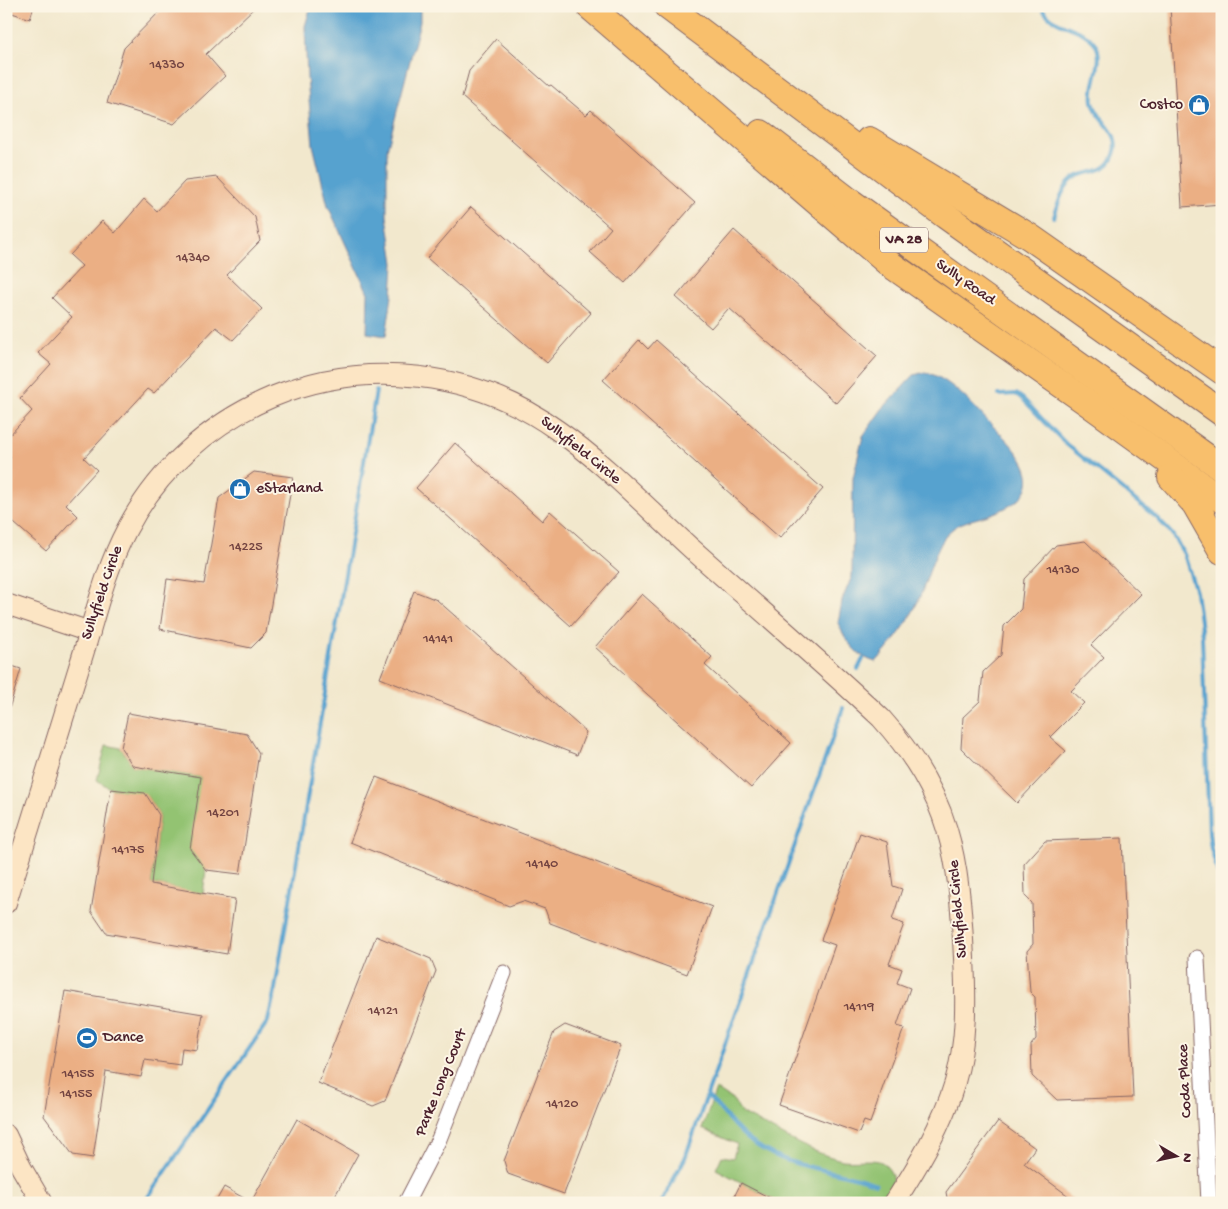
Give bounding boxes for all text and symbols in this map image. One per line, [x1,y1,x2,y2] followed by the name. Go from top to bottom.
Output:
[149,57,184,74] house number: 14330
[1187,93,1211,117] shop icon: Costco
[1140,96,1183,115] place label: Costco
[880,228,928,252] road number: VA 28
[175,250,210,267] house number: 14340
[931,256,1000,311] street label: Sully Road
[536,413,625,490] street label: Sullyfield Circle
[228,477,252,501] shop icon: eStarland
[256,480,324,499] place label: eStarland
[228,539,263,556] house number: 14225
[78,543,128,643] street label: Sullyfield Circle
[1045,562,1080,579] house number: 14130
[422,631,453,648] house number: 14141
[206,805,239,822] house number: 14201
[111,842,144,859] house number: 14175
[525,856,558,873] house number: 14140
[945,859,973,959] street label: Sullyfield Circle
[843,999,874,1016] house number: 14119
[367,1003,398,1020] house number: 14121
[411,1025,473,1140] street label: Parke Long Court
[75,1026,99,1050] sports icon: Dance
[102,1029,144,1048] place label: Dance
[1175,1043,1197,1118] street label: Coda Place
[61,1066,94,1083] house number: 14155
[59,1086,92,1103] house number: 14155
[545,1096,578,1113] house number: 14120
[1150,1132,1200,1182] north arrow
[1177,1152,1195,1163] text: N

